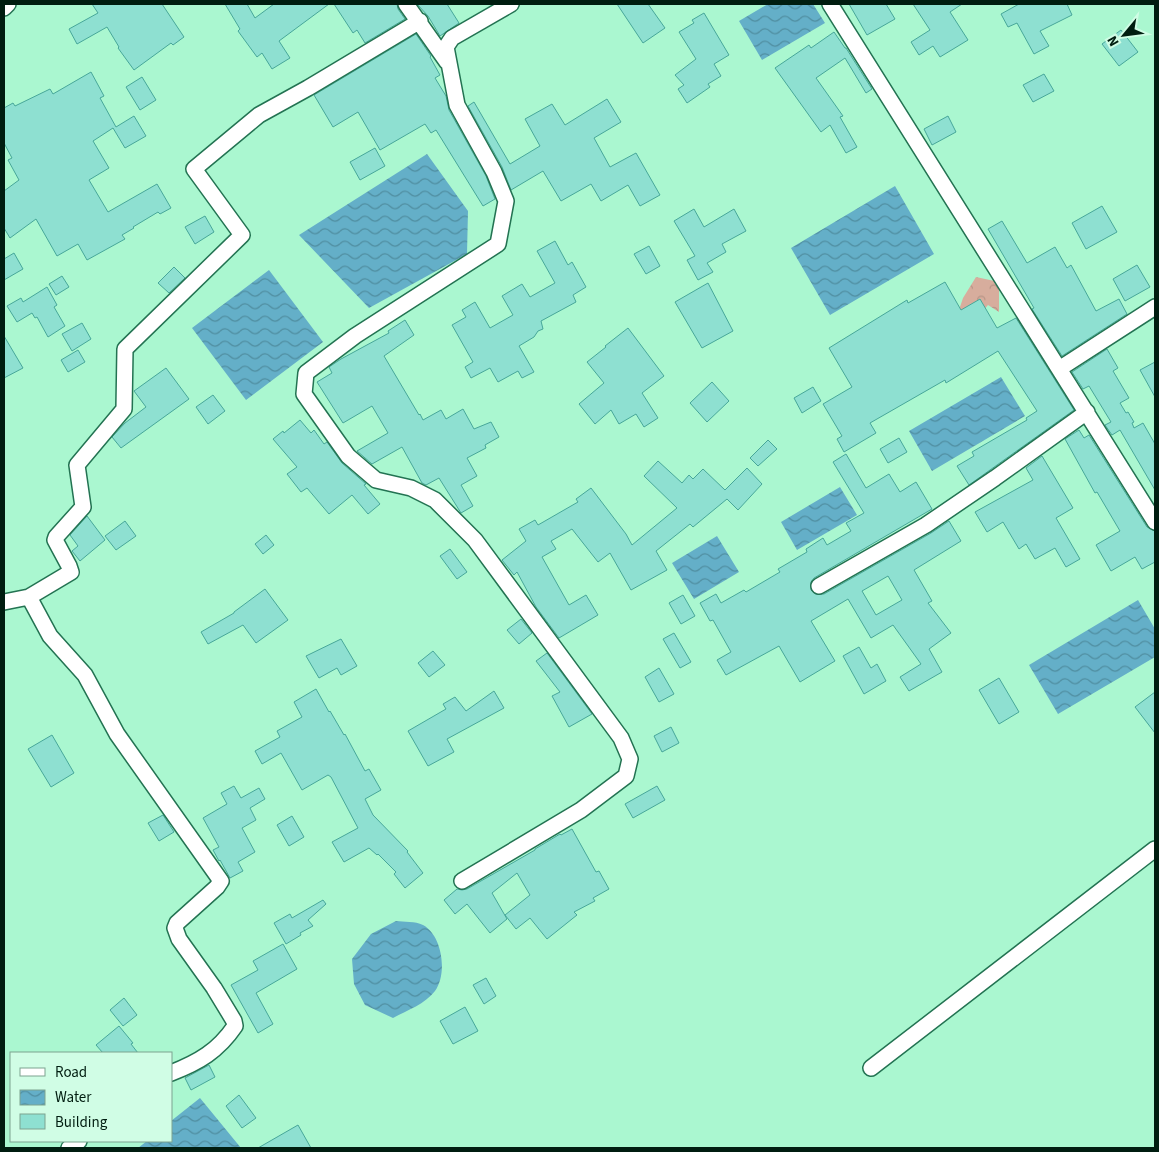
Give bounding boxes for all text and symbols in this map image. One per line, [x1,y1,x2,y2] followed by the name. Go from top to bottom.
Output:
[1099,10,1149,60] north arrow
[1103,32,1125,50] text: N
[10,1052,172,1142] legend
[55,1062,87,1083] text: Road
[55,1087,92,1108] text: Water
[55,1112,108,1133] text: Building

